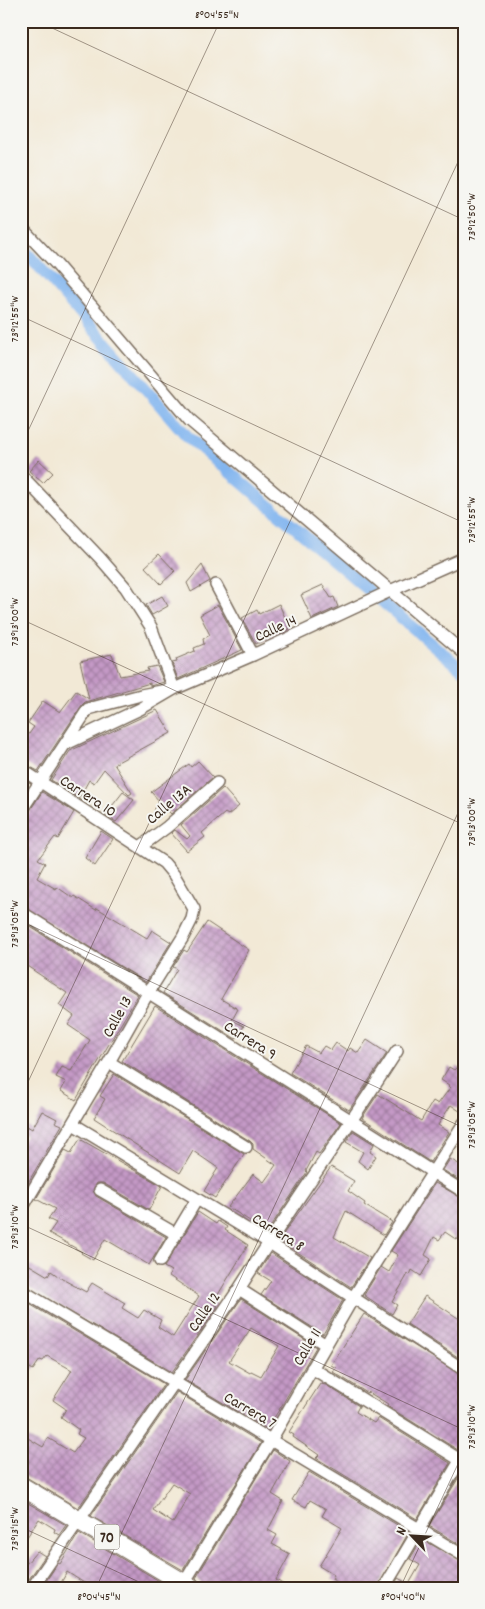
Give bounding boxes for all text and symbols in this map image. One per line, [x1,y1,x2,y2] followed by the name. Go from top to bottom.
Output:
[195,7,239,24] text: 8°04'55"N
[464,193,481,241] text: 73°12'50"W
[7,296,24,342] text: 73°12'55"W
[464,497,481,543] text: 73°12'55"W
[7,598,24,646] text: 73°13'00"W
[251,610,301,649] street label: Calle 14
[55,770,121,824] street label: Carrera 10
[142,779,198,831] street label: Calle 13A
[464,798,481,846] text: 73°13'00"W
[7,900,24,948] text: 73°13'05"W
[97,992,139,1042] street label: Calle 13
[219,1016,281,1066] street label: Carrera 9
[464,1101,481,1149] text: 73°13'05"W
[7,1205,24,1249] text: 73°13'10"W
[247,1208,308,1258] street label: Carrera 8
[183,1288,227,1337] street label: Calle 12
[288,1324,328,1371] street label: Calle 11
[219,1387,280,1436] street label: Carrera 7
[464,1405,481,1449] text: 73°13'10"W
[7,1507,24,1551] text: 73°13'15"W
[388,1512,438,1562] north arrow
[94,1524,120,1550] road number: 70
[392,1524,413,1539] text: N
[77,1589,121,1606] text: 8°04'45"N
[381,1589,425,1606] text: 8°04'40"N

